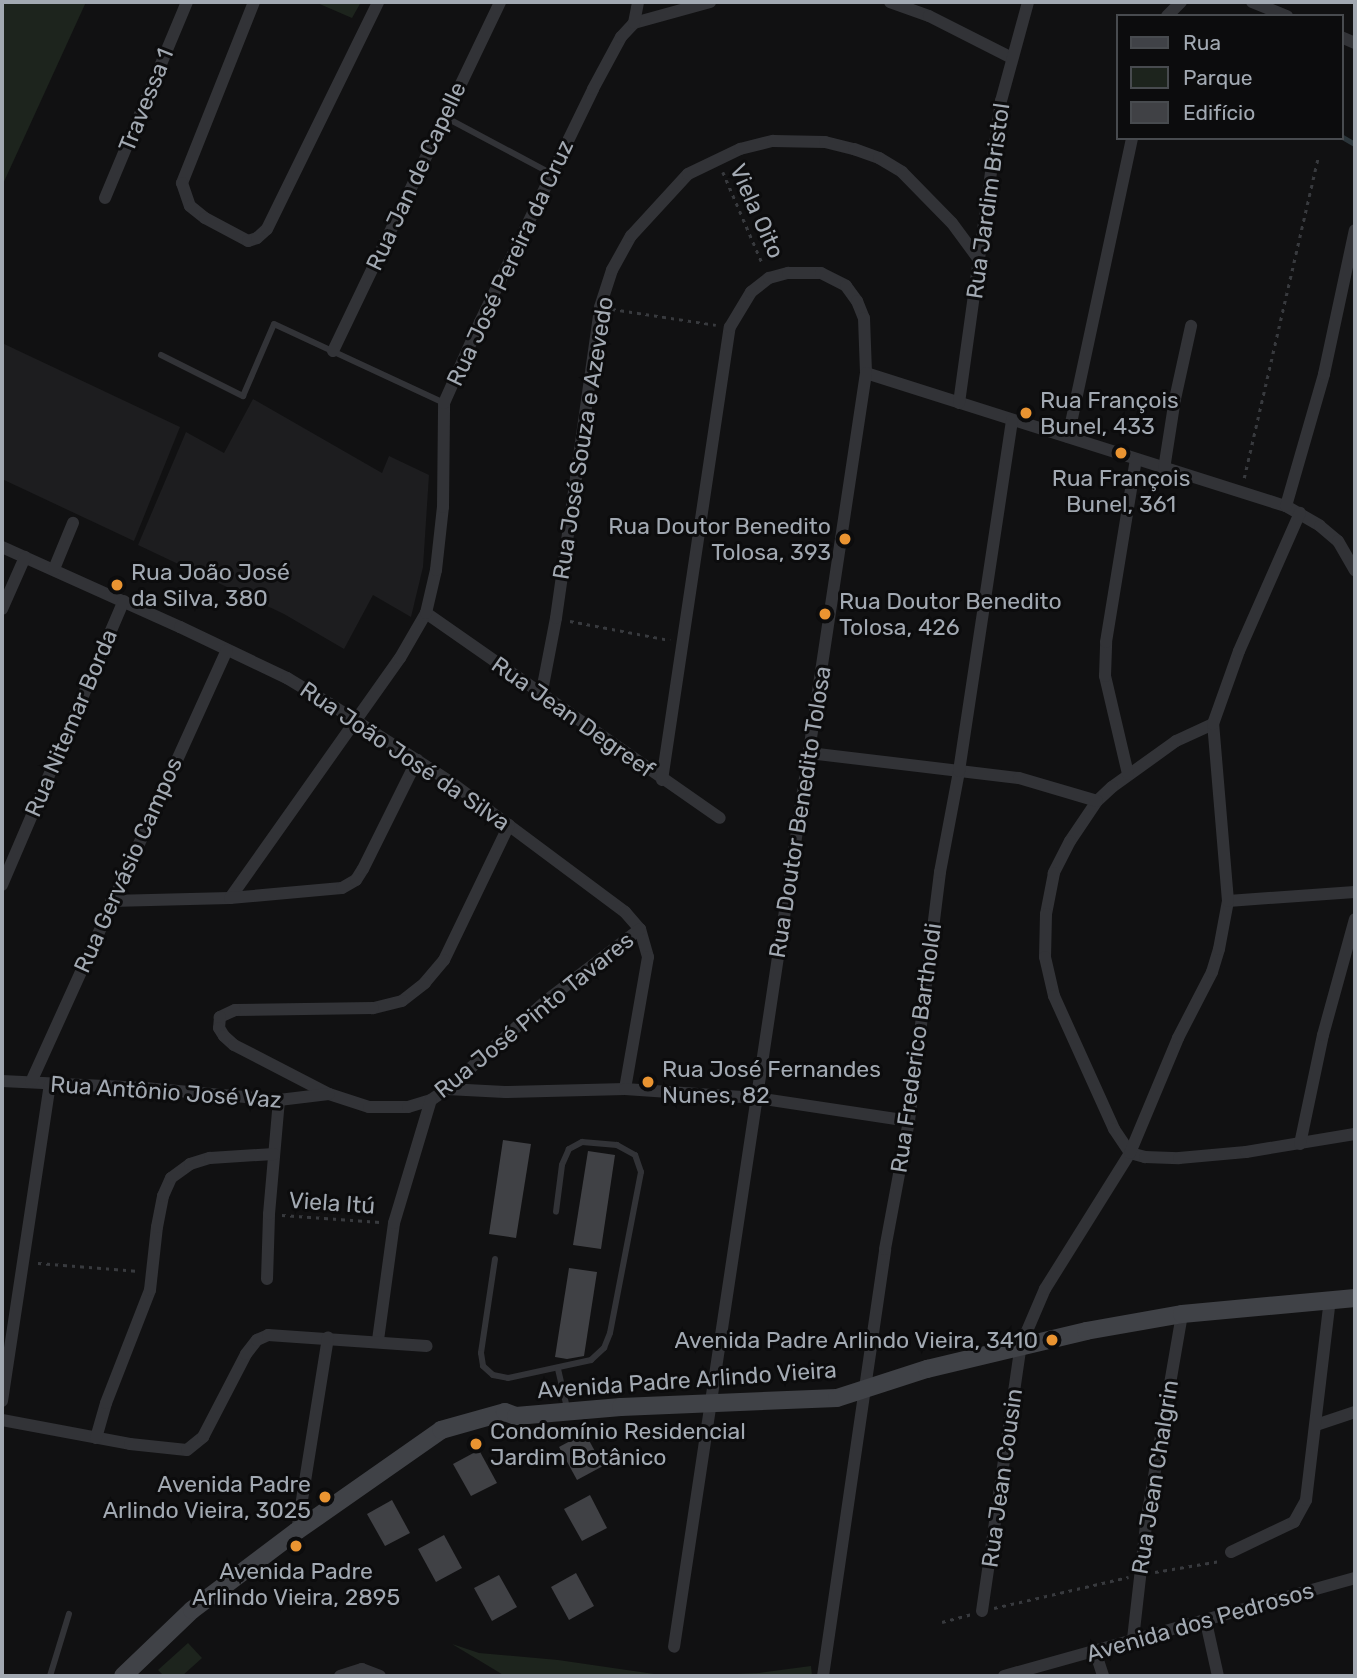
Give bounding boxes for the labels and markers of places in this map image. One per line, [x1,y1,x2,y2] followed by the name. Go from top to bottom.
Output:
[1040,386,1179,440] place label: Rua François Bunel, 433
[1018,405,1034,421] marker: Rua François Bunel, 433
[1113,445,1129,461] marker: Rua François Bunel, 361
[1052,464,1190,518] place label: Rua François Bunel, 361
[608,512,831,566] place label: Rua Doutor Benedito Tolosa, 393
[837,531,853,547] marker: Rua Doutor Benedito Tolosa, 393
[131,558,290,612] place label: Rua João José da Silva, 380
[109,577,125,593] marker: Rua João José da Silva, 380
[839,587,1062,641] place label: Rua Doutor Benedito Tolosa, 426
[817,606,833,622] marker: Rua Doutor Benedito Tolosa, 426
[662,1055,881,1109] place label: Rua José Fernandes Nunes, 82
[640,1074,656,1090] marker: Rua José Fernandes Nunes, 82
[673,1326,1038,1354] place label: Avenida Padre Arlindo Vieira, 3410
[1044,1332,1060,1348] marker: Avenida Padre Arlindo Vieira, 3410
[490,1417,746,1471] place label: Condomínio Residencial Jardim Botânico
[468,1436,484,1452] marker: Condomínio Residencial Jardim Botânico
[102,1470,311,1524] place label: Avenida Padre Arlindo Vieira, 3025
[317,1489,333,1505] marker: Avenida Padre Arlindo Vieira, 3025
[288,1538,304,1554] marker: Avenida Padre Arlindo Vieira, 2895
[192,1557,400,1611] place label: Avenida Padre Arlindo Vieira, 2895

